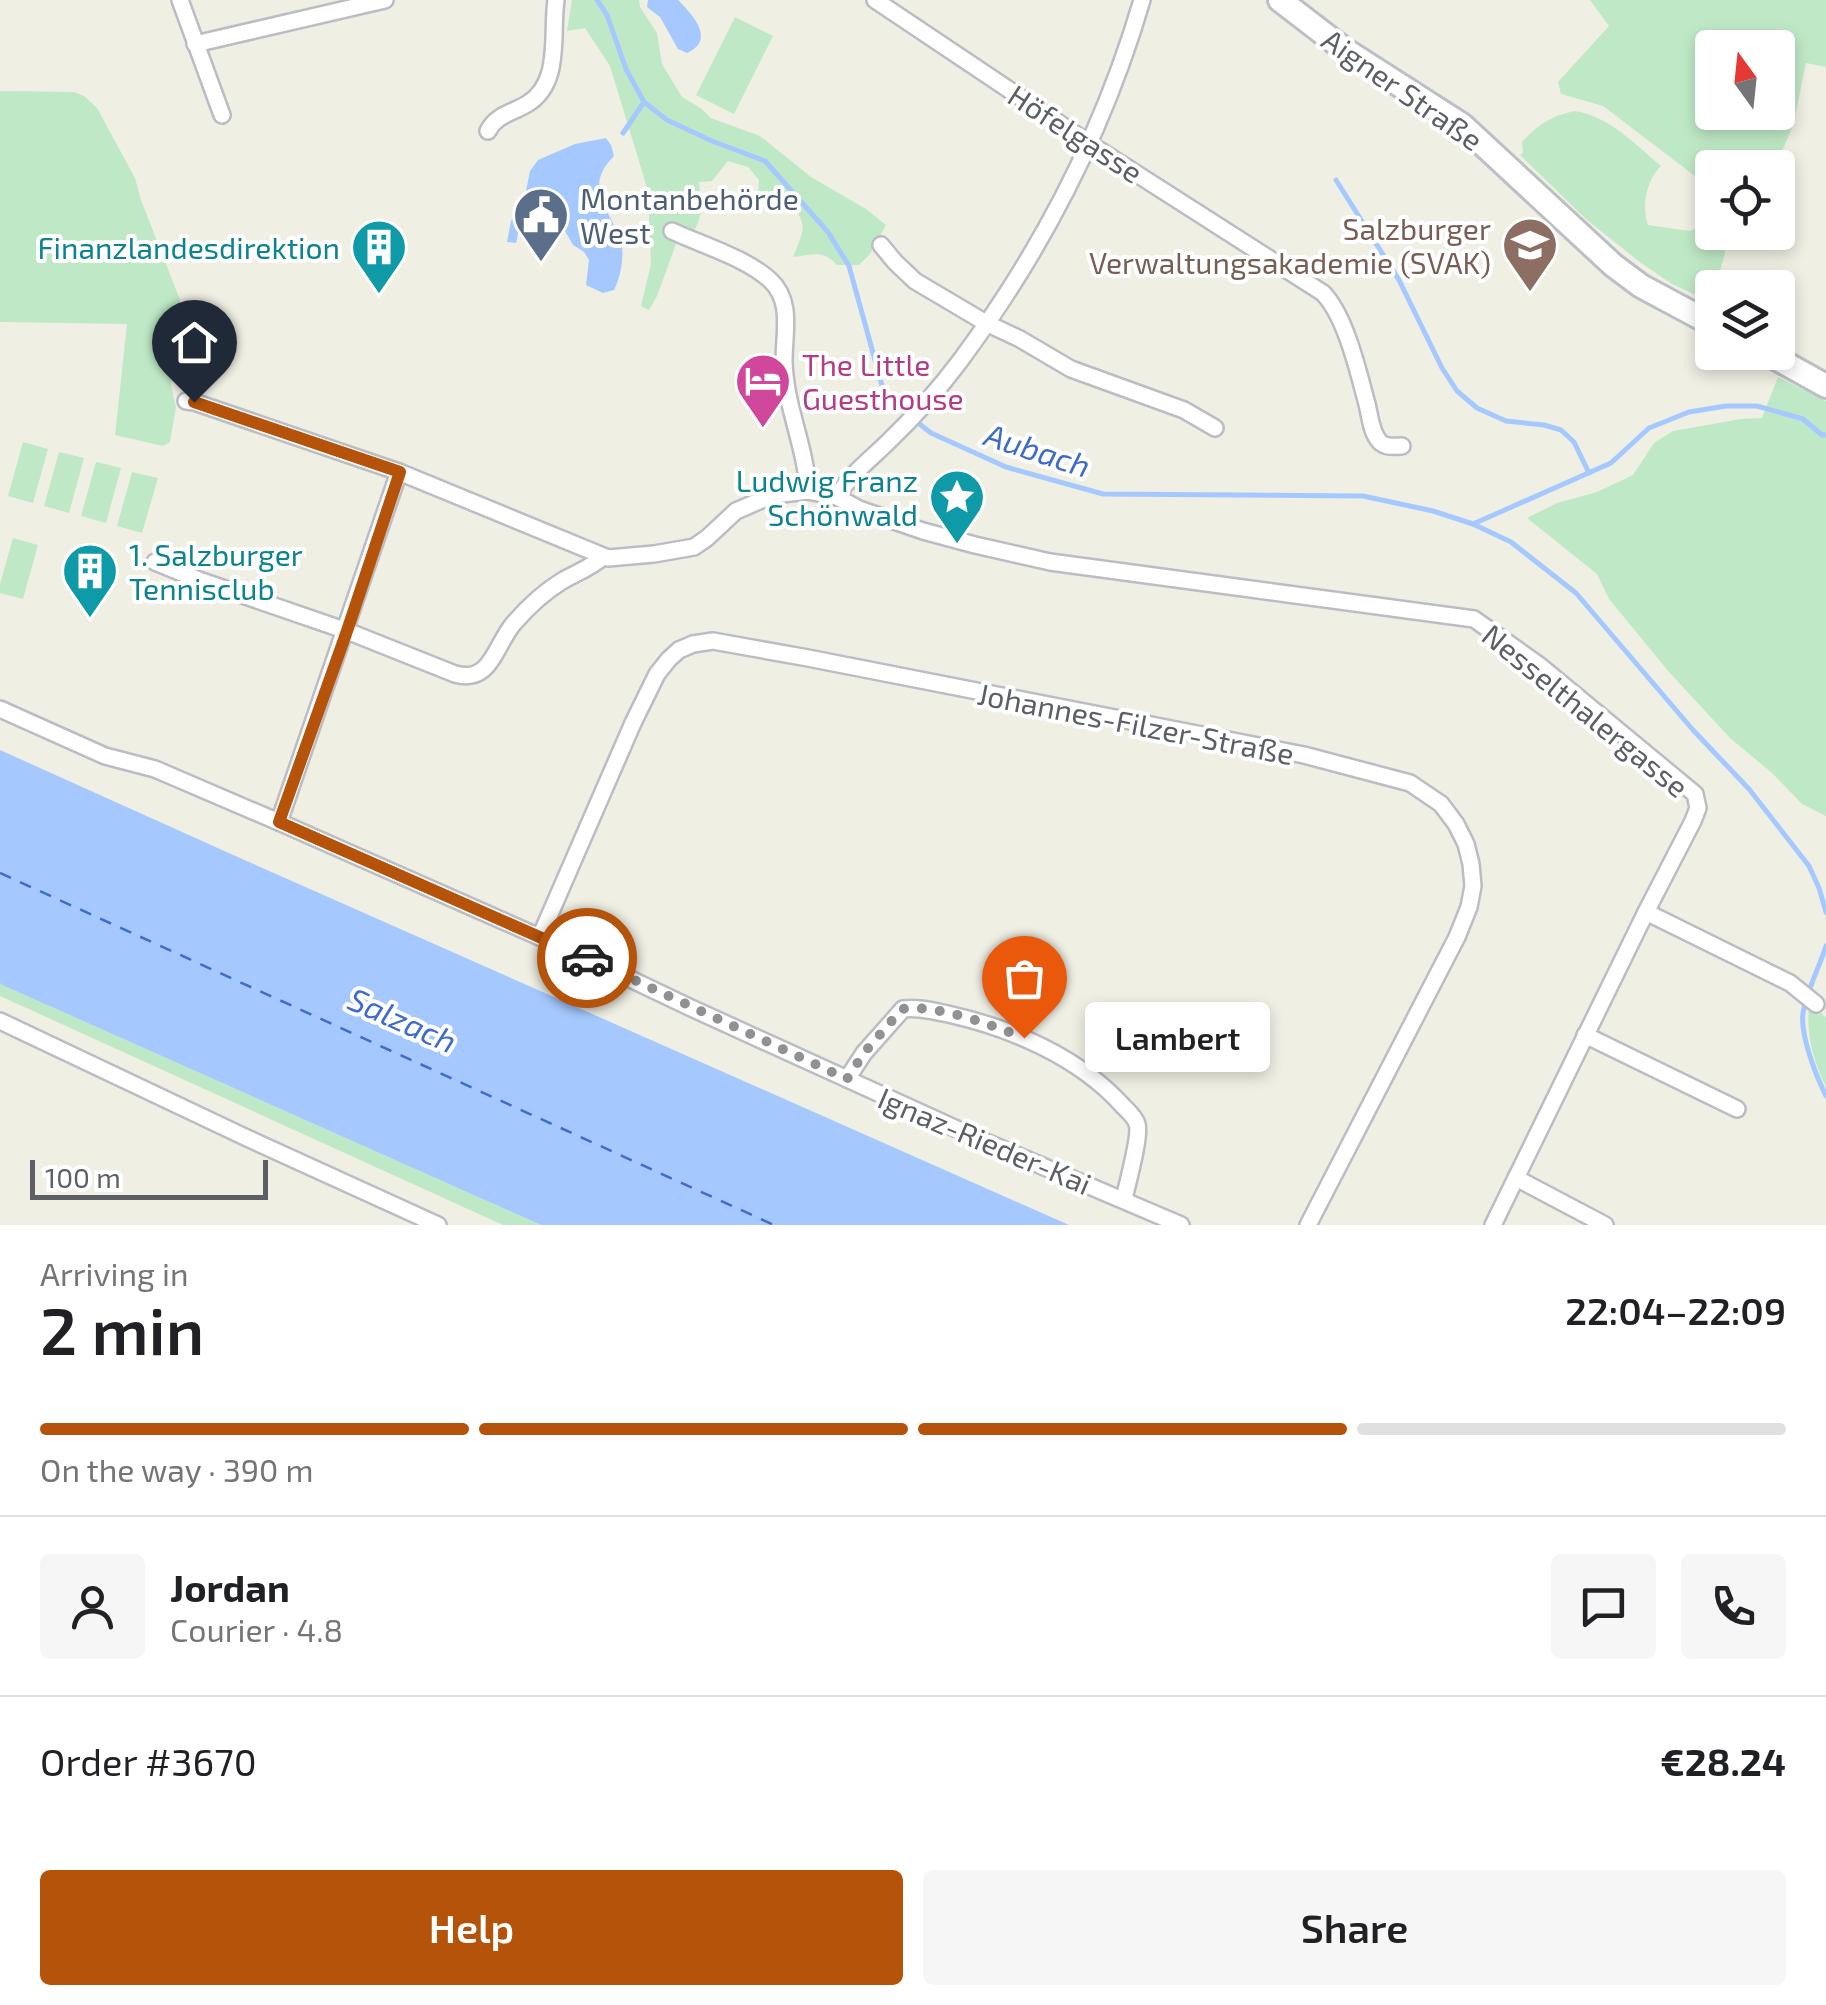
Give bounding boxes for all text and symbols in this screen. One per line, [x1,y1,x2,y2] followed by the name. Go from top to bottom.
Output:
[1316,21,1490,157] street label: Aigner Straße
[1695,30,1795,130] north arrow
[1695,30,1795,370] map controls
[1002,76,1150,190] street label: Höfelgasse
[1695,150,1795,250] button: locate
[580,180,799,250] place label: Montanbehörde West
[511,185,571,264] public building icon: Montanbehörde West
[1089,210,1491,280] place label: Salzburger Verwaltungsakademie (SVAK)
[1500,215,1560,294] school or university icon: Salzburger Verwaltungsakademie (SVAK)
[349,217,409,296] building icon: Finanzlandesdirektion
[37,229,340,265] place label: Finanzlandesdirektion
[1695,270,1795,370] button: layers
[152,300,237,403] pin
[167,315,222,370] icon: home
[802,346,964,416] place label: The Little Guesthouse
[733,351,793,430] hotel icon: The Little Guesthouse
[980,414,1096,484] water label: Aubach
[736,462,918,532] place label: Ludwig Franz Schönwald
[927,467,987,546] place icon: Ludwig Franz Schönwald
[129,536,303,606] place label: 1. Salzburger Tennisclub
[60,541,120,620] building icon: 1. Salzburger Tennisclub
[1476,616,1696,804] street label: Nesselthalergasse
[975,675,1297,771] street label: Johannes-Filzer-Straße
[537,908,637,1008] courier
[560,931,615,986] icon: car
[982,936,1067,1039] pin
[997,951,1052,1006] icon: bag
[343,978,463,1060] water label: Salzach
[1084,1003,1269,1073] callout: Lambert
[1115,1018,1240,1056] text: Lambert
[873,1079,1097,1201] street label: Ignaz-Rieder-Kai
[30,1155,268,1200] scale bar
[45,1160,121,1194] text: 100 m
[40,1254,189,1292] text: Arriving in
[1565,1287,1786,1333] text: 22:04–22:09
[40,1290,204,1368] text: 2 min
[40,1450,313,1488] text: On the way · 390 m
[40,1554,145,1659] button: person
[1551,1554,1656,1659] button: chat
[1681,1554,1786,1659] button: phone
[170,1564,290,1610] text: Jordan
[170,1610,343,1648] text: Courier · 4.8
[40,1738,257,1784] text: Order #3670
[1660,1738,1786,1784] text: €28.24
[40,1870,903,1985] button: Help
[923,1870,1786,1985] button: Share

